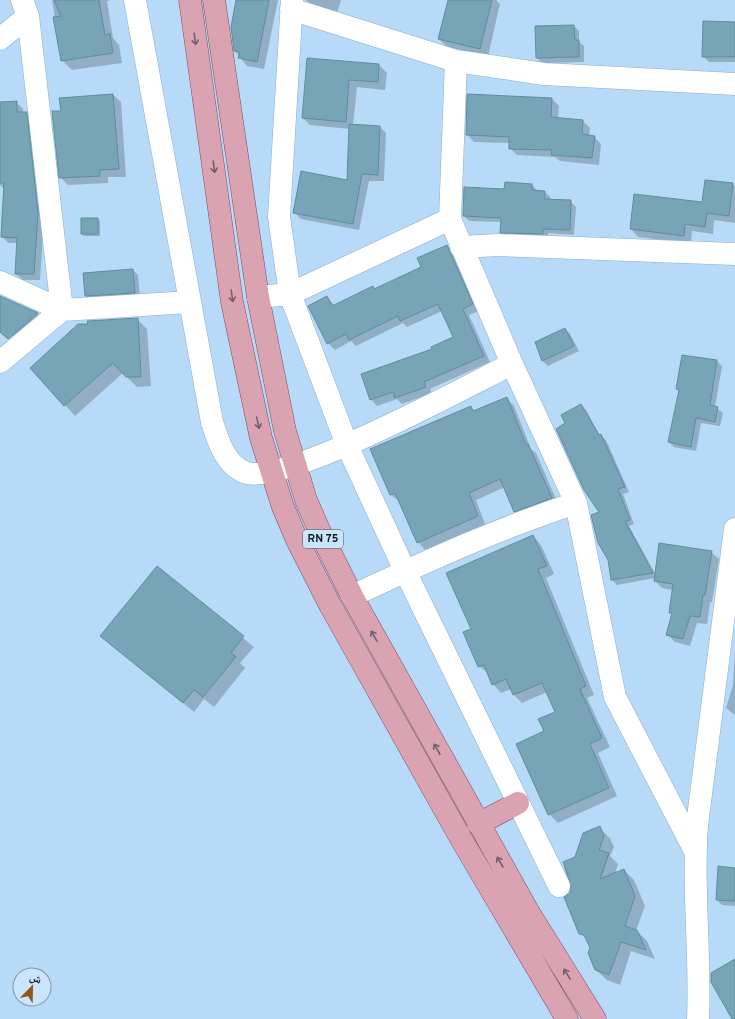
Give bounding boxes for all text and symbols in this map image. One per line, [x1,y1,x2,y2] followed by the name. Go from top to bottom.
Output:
[191,32,199,45] one-way arrow
[210,160,217,173] one-way arrow
[228,289,236,302] one-way arrow
[255,417,262,430] one-way arrow
[303,530,343,548] road number: RN 75
[369,630,377,642] one-way arrow
[432,743,440,755] one-way arrow
[496,857,504,869] one-way arrow
[12,967,52,1007] north arrow
[563,969,571,980] one-way arrow
[27,970,44,988] text: ش

